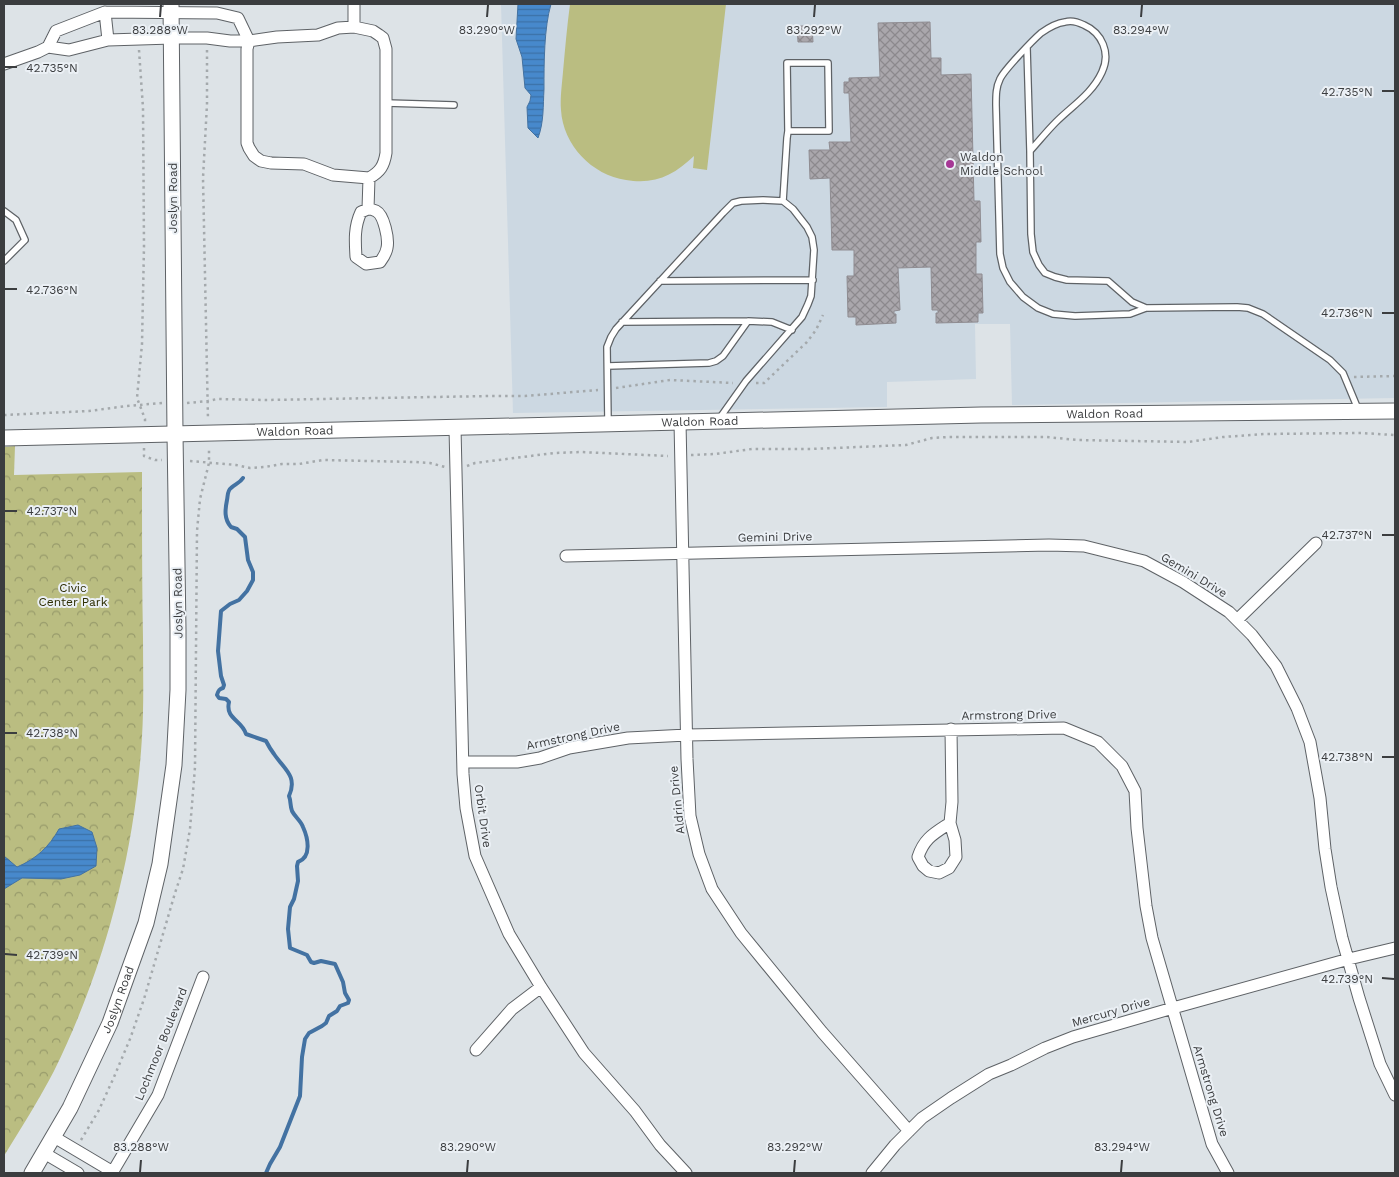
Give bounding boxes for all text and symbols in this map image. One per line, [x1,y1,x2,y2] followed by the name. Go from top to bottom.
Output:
[132,23,189,37] text: 83.288°W
[459,23,516,37] text: 83.290°W
[786,23,842,37] text: 83.292°W
[1113,23,1170,37] text: 83.294°W
[26,61,78,75] text: 42.735°N
[1321,85,1373,99] text: 42.735°N
[960,150,1043,178] place label: Waldon Middle School
[944,158,956,170] marker: Waldon Middle School
[166,163,180,233] street label: Joslyn Road
[26,283,78,297] text: 42.736°N
[1321,306,1373,320] text: 42.736°N
[1066,406,1143,421] street label: Waldon Road
[661,414,739,430] street label: Waldon Road
[256,423,334,439] street label: Waldon Road
[27,504,77,518] text: 42.737°N
[1322,528,1372,542] text: 42.737°N
[737,529,813,545] street label: Gemini Drive
[1158,550,1230,600] street label: Gemini Drive
[170,568,186,638] street label: Joslyn Road
[39,581,108,609] park label: Civic Center Park
[961,707,1057,723] street label: Armstrong Drive
[525,719,621,753] street label: Armstrong Drive
[26,726,78,740] text: 42.738°N
[1321,750,1373,764] text: 42.738°N
[666,765,688,835] street label: Aldrin Drive
[472,784,494,848] street label: Orbit Drive
[26,948,78,962] text: 42.739°N
[99,964,137,1036] street label: Joslyn Road
[1321,972,1373,986] text: 42.739°N
[132,985,190,1103] street label: Lochmoor Boulevard
[1070,994,1152,1030] street label: Mercury Drive
[1190,1043,1232,1139] street label: Armstrong Drive
[113,1140,170,1154] text: 83.288°W
[440,1140,497,1154] text: 83.290°W
[767,1140,823,1154] text: 83.292°W
[1094,1140,1151,1154] text: 83.294°W

